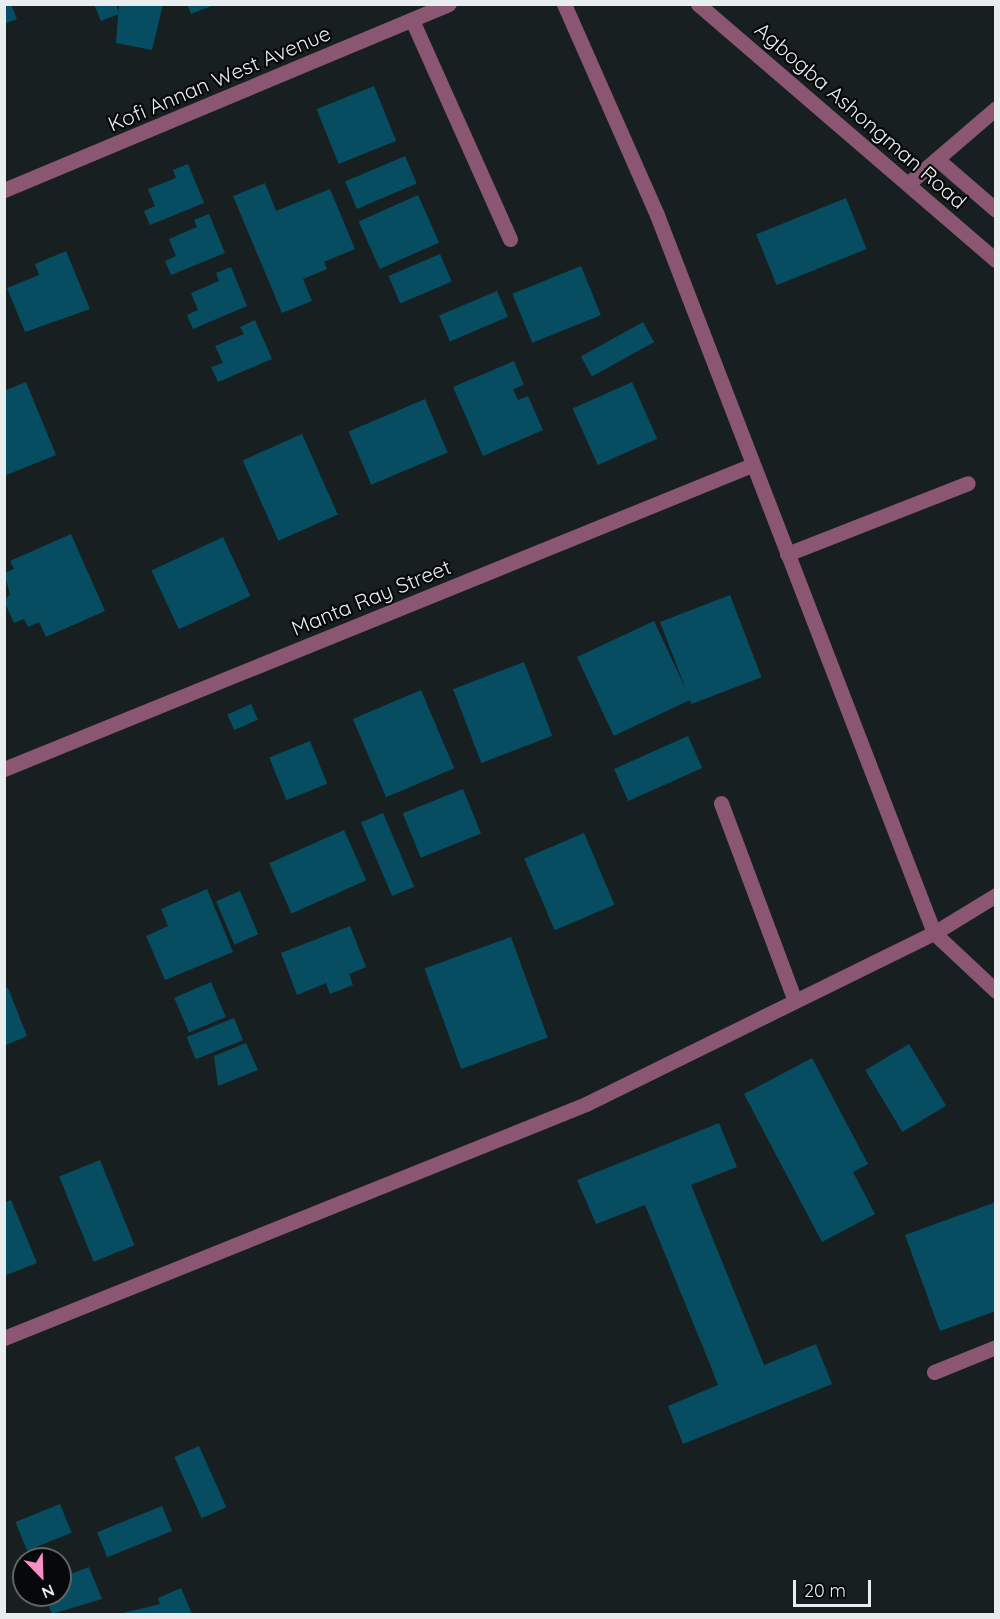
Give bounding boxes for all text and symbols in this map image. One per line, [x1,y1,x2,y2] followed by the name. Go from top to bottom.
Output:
[750,16,972,214] street label: Agbogba Ashongman Road
[104,20,334,136] street label: Kofi Annan West Avenue
[288,554,454,640] street label: Manta Ray Street
[12,1547,72,1607] north arrow
[796,1568,874,1606] scale bar
[804,1579,846,1602] text: 20 m
[39,1580,58,1603] text: N

